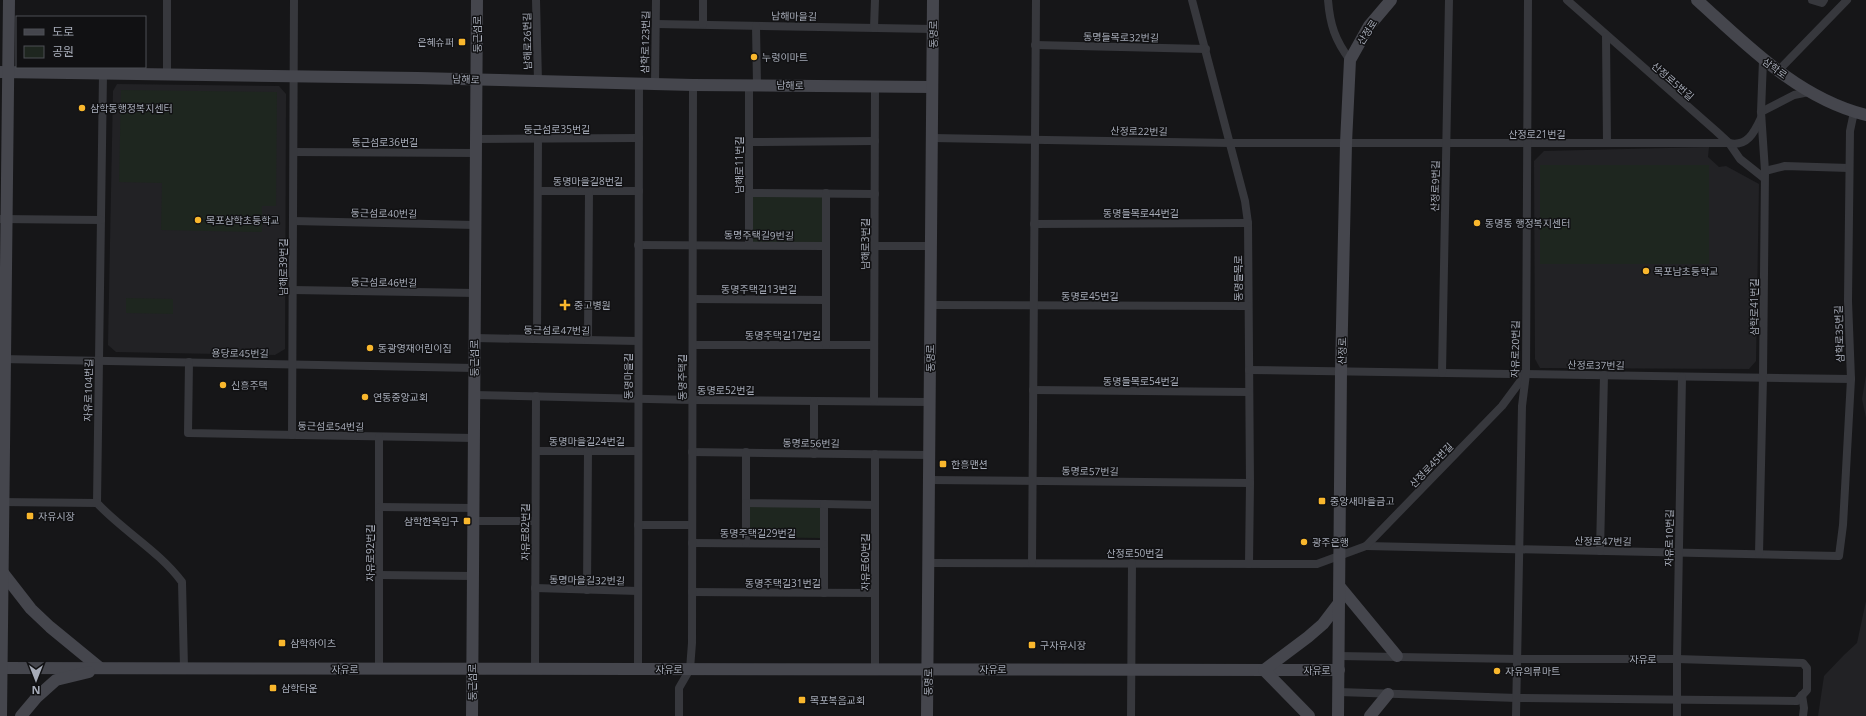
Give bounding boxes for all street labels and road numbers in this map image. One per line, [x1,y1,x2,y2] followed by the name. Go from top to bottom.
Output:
[771,9,817,23] street label: 남해마을길
[637,10,653,74] street label: 삼학로123번길
[519,12,535,70] street label: 남해로26번길
[470,16,484,52] street label: 둥근섬로
[1354,17,1380,47] street label: 산정로
[926,20,940,48] street label: 동명로
[1083,29,1159,45] street label: 동명들목로32번길
[1760,54,1790,82] street label: 삼학로
[1649,59,1697,103] street label: 산정로5번길
[452,72,480,86] street label: 남해로
[776,78,804,92] street label: 남해로
[524,122,590,136] street label: 둥근섬로35번길
[1110,123,1168,139] street label: 산정로22번길
[1508,127,1566,141] street label: 산정로21번길
[352,135,418,149] street label: 둥근섬로36번길
[732,136,746,194] street label: 남해로11번길
[1428,160,1442,212] street label: 산정로9번길
[553,174,623,188] street label: 동명마을길8번길
[351,205,417,221] street label: 둥근섬로40번길
[1103,206,1179,220] street label: 동명들목로44번길
[858,218,872,270] street label: 남해로3번길
[724,227,794,243] street label: 동명주택길9번길
[276,238,290,296] street label: 남해로39번길
[1231,255,1245,301] street label: 동명들목로
[351,274,417,290] street label: 둥근섬로46번길
[1747,278,1761,336] street label: 삼학로41번길
[721,282,797,296] street label: 동명주택길13번길
[1061,289,1119,303] street label: 동명로45번길
[1831,305,1847,363] street label: 삼학로35번길
[1507,320,1523,378] street label: 자유로20번길
[524,322,590,338] street label: 둥근섬로47번길
[745,328,821,342] street label: 동명주택길17번길
[1335,337,1349,365] street label: 산정로
[467,340,481,376] street label: 둥근섬로
[923,344,937,372] street label: 동명로
[211,345,269,361] street label: 용당로45번길
[621,353,635,399] street label: 동명마을길
[675,354,689,400] street label: 동명주택길
[1567,357,1625,373] street label: 산정로37번길
[80,358,96,422] street label: 자유로104번길
[1103,374,1179,388] street label: 동명들목로54번길
[697,383,755,397] street label: 동명로52번길
[298,418,364,434] street label: 둥근섬로54번길
[549,434,625,448] street label: 동명마을길24번길
[782,435,840,451] street label: 동명로56번길
[1406,439,1456,491] street label: 산정로45번길
[1061,463,1119,479] street label: 동명로57번길
[518,503,532,561] street label: 자유로82번길
[1661,509,1677,567] street label: 자유로10번길
[363,524,377,582] street label: 자유로92번길
[720,526,796,540] street label: 동명주택길29번길
[858,533,872,591] street label: 자유로60번길
[1574,533,1632,549] street label: 산정로47번길
[1106,546,1164,560] street label: 산정로50번길
[549,572,625,588] street label: 동명마을길32번길
[745,576,821,590] street label: 동명주택길31번길
[1629,652,1657,666] street label: 자유로
[331,662,359,676] street label: 자유로
[655,662,683,676] street label: 자유로
[979,662,1007,676] street label: 자유로
[1303,663,1331,677] street label: 자유로
[465,664,479,700] street label: 둥근섬로
[921,668,935,696] street label: 동명로

